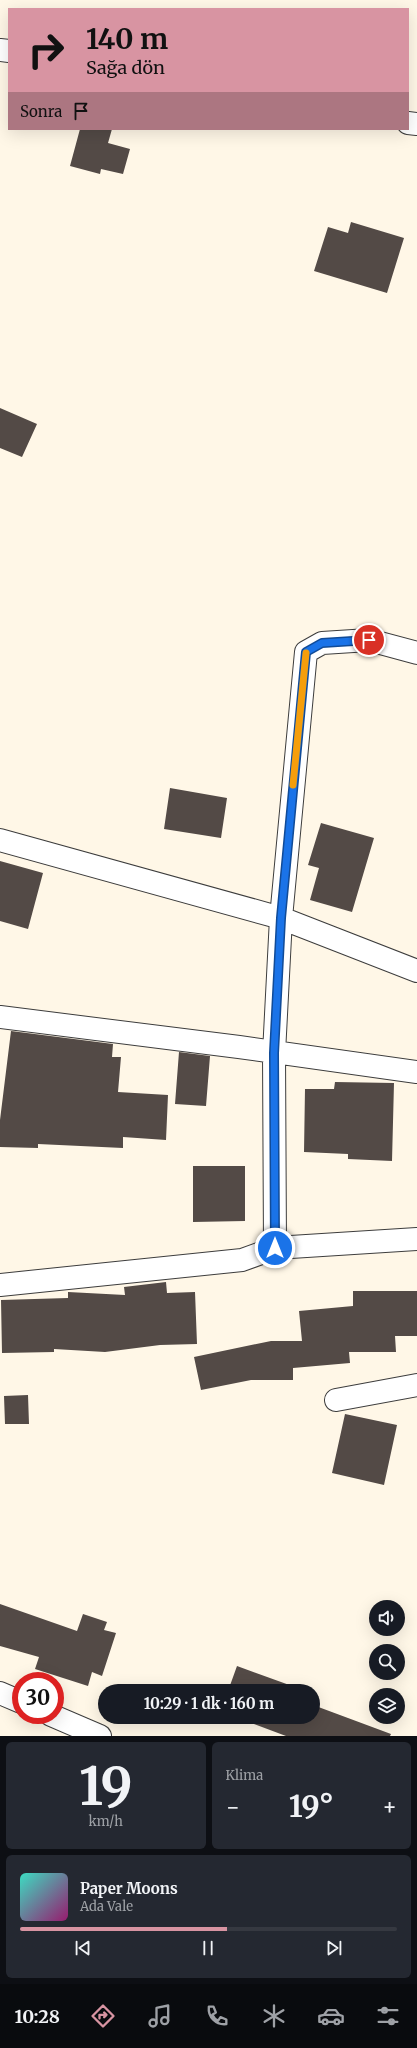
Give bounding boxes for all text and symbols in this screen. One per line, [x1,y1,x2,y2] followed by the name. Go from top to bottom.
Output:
[86,21,168,57] text: 140 m
[20,24,72,76] icon: right
[86,56,165,79] text: Sağa dön
[70,100,92,122] icon: arrive
[20,102,62,121] text: Sonra
[352,623,386,657] pin
[358,629,380,651] icon: arrive
[254,1227,296,1269] position arrow
[369,1600,405,1724] map controls
[369,1600,405,1636] button: sound
[369,1644,405,1680] button: search
[12,1672,64,1724] speed limit sign: 30
[369,1688,405,1724] button: layers
[144,1694,274,1713] text: 10:29 · 1 dk · 160 m
[79,1754,133,1819] text: 19
[226,1767,263,1784] text: Klima
[289,1787,334,1825] text: 19°
[226,1793,240,1821] text: −
[382,1793,397,1821] text: +
[89,1813,123,1830] text: km/h
[80,1879,178,1898] text: Paper Moons
[80,1898,133,1915] text: Ada Vale
[72,1937,94,1959] icon: previous
[197,1937,219,1959] icon: pause
[323,1937,345,1959] icon: next
[89,2002,117,2030] icon: directions
[146,2002,174,2030] icon: music
[203,2002,231,2030] icon: phone
[260,2002,288,2030] icon: climate
[317,2002,345,2030] icon: car
[374,2002,402,2030] icon: filters
[15,2005,60,2028] text: 10:28

